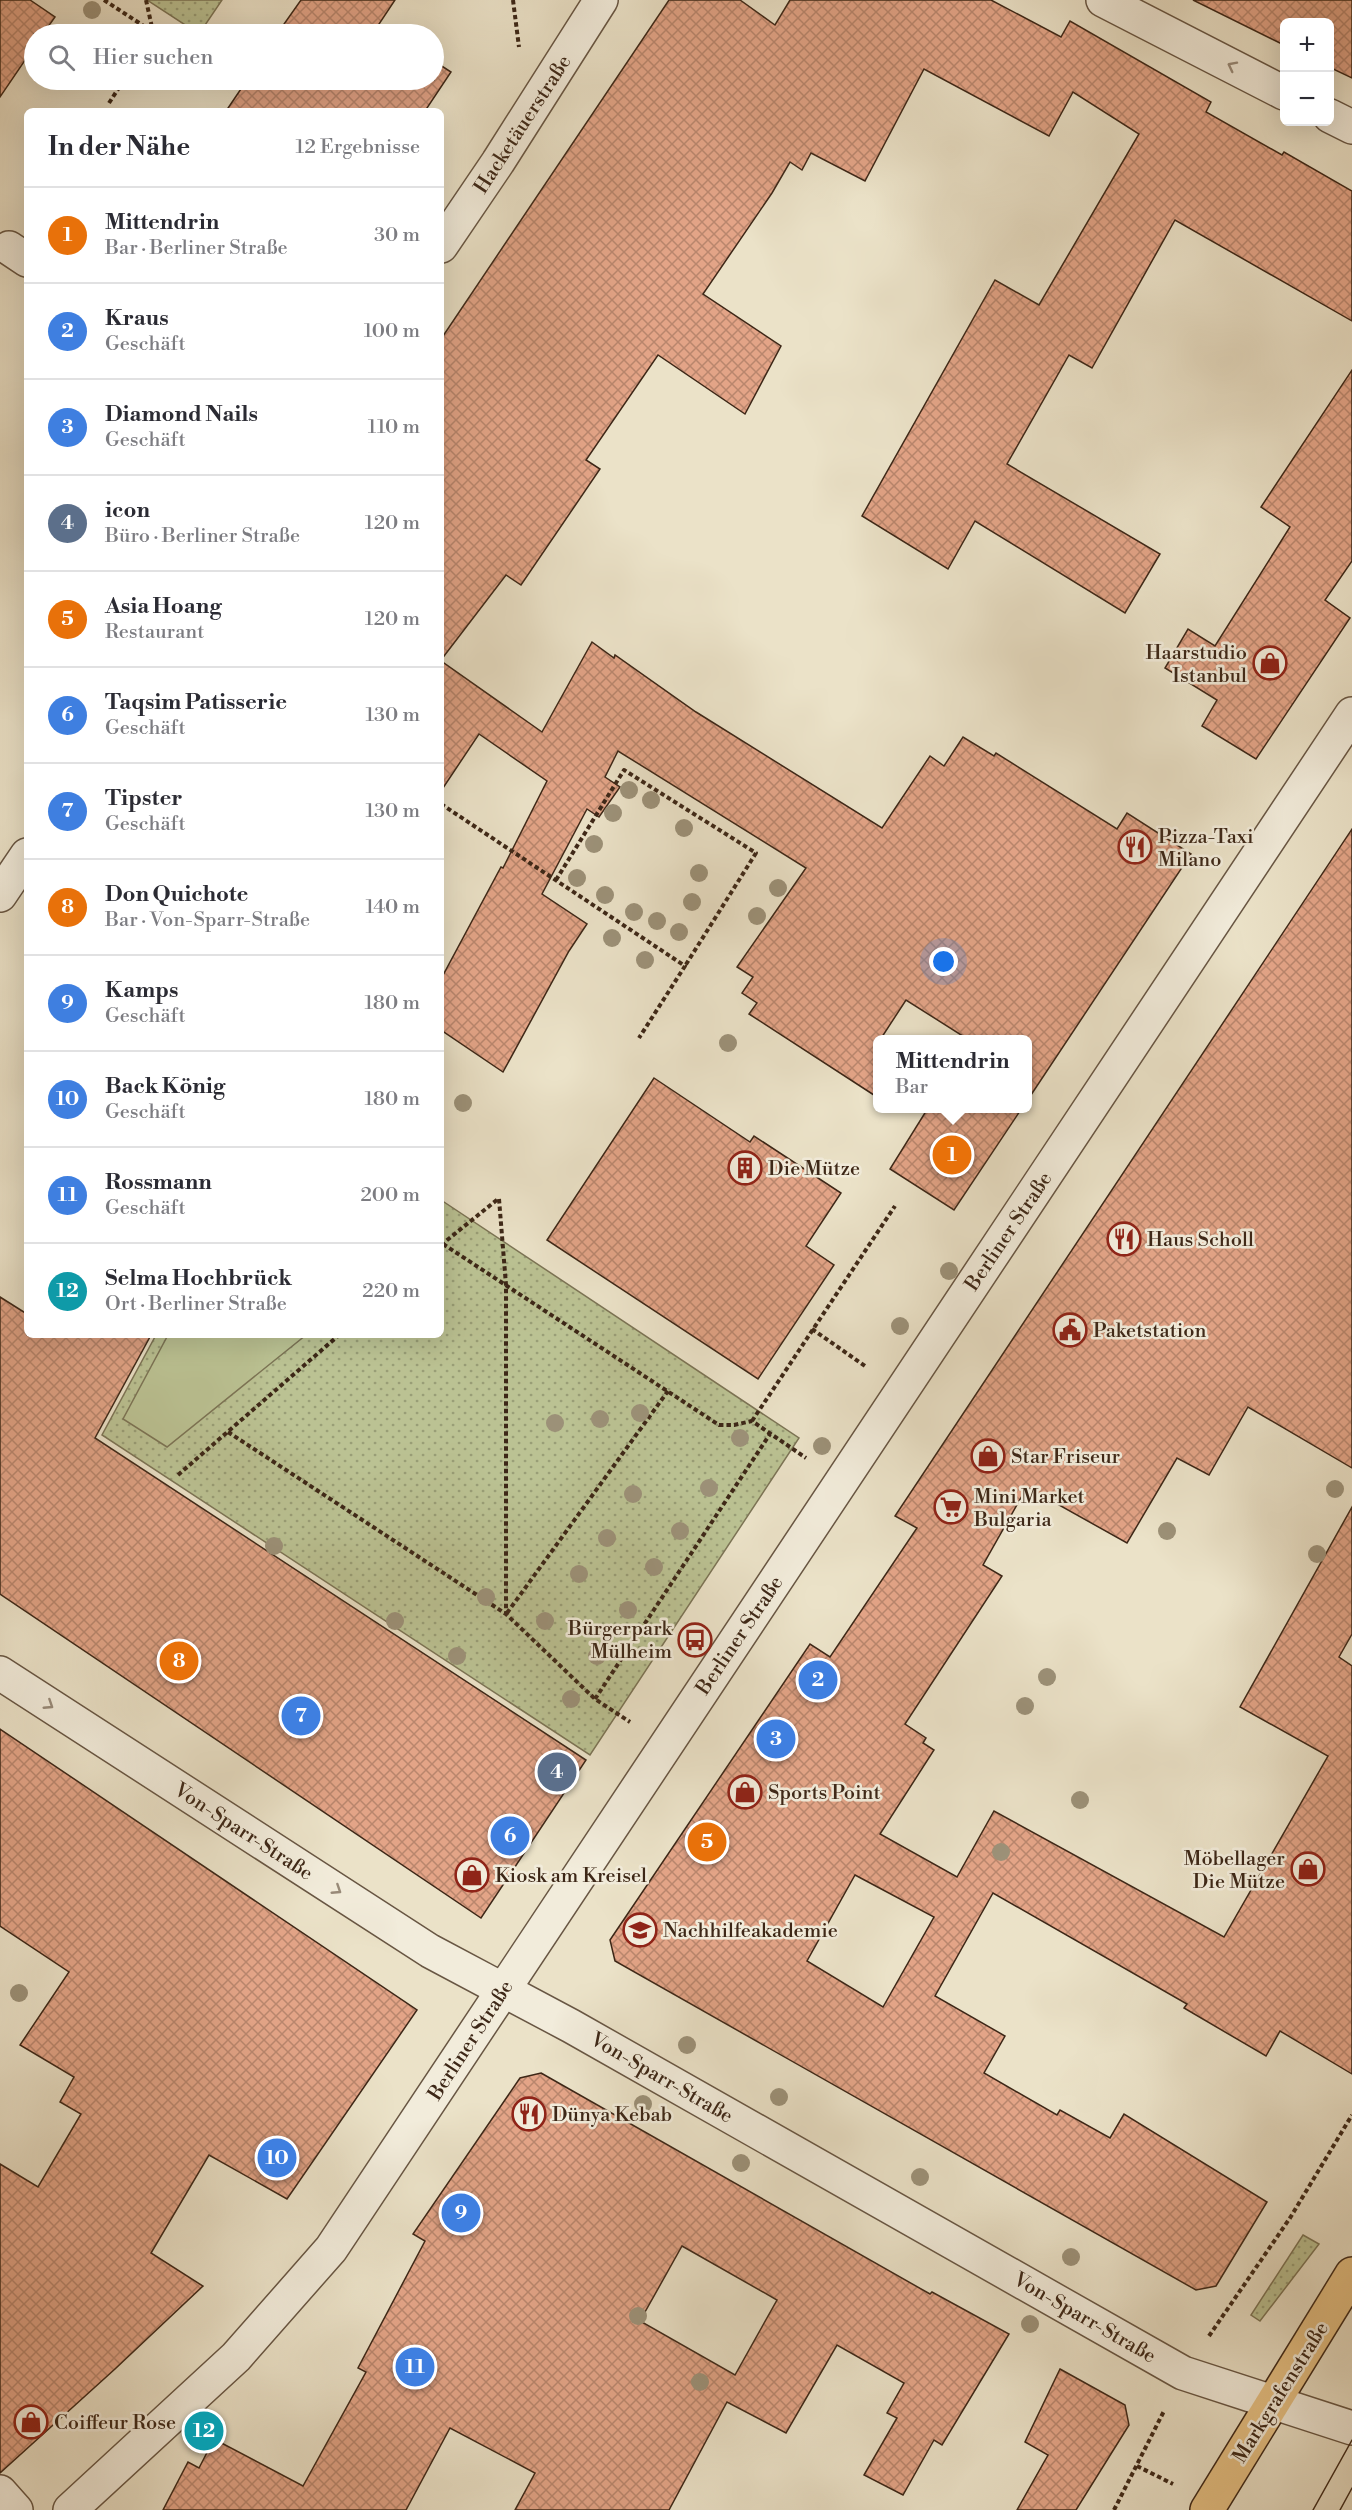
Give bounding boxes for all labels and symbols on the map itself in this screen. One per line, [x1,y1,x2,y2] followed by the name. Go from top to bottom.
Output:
[469,51,577,199] street label: Hacketäuerstraße
[1228,62,1239,74] one-way arrow
[1146,641,1247,689] place label: Haarstudio Istanbul
[1252,645,1288,681] shop icon: Haarstudio Istanbul
[1158,825,1254,873] place label: Pizza-Taxi Milano
[1117,829,1153,865] restaurant icon: Pizza-Taxi Milano
[929,947,958,976] your location
[932,1132,972,1178] pin: 1
[727,1150,763,1186] building icon: Die Mütze
[768,1157,860,1182] place label: Die Mütze
[960,1168,1058,1297] street label: Berliner Straße
[1106,1221,1142,1257] restaurant icon: Haus Scholl
[1147,1228,1254,1253] place label: Haus Scholl
[1052,1312,1088,1348] public building icon: Paketstation
[1093,1319,1207,1344] place label: Paketstation
[970,1438,1006,1474] shop icon: Star Friseur
[1011,1445,1121,1470] place label: Star Friseur
[973,1485,1085,1533] place label: Mini Market Bulgaria
[933,1489,969,1525] supermarket icon: Mini Market Bulgaria
[691,1572,789,1701] street label: Berliner Straße
[567,1617,674,1665] place label: Bürgerpark Mülheim
[677,1622,713,1658] bus stop icon: Bürgerpark Mülheim
[160,1638,198,1684] pin: 8
[798,1658,838,1702] pin: 2
[282,1694,320,1738] pin: 7
[42,1698,53,1709] one-way arrow
[756,1716,796,1762] pin: 3
[538,1750,576,1794] pin: 4
[727,1774,763,1810] shop icon: Sports Point
[168,1777,317,1887] street label: Von-Sparr-Straße
[768,1781,881,1806] place label: Sports Point
[490,1814,530,1858] pin: 6
[688,1820,726,1864] pin: 5
[1184,1847,1285,1895] place label: Möbellager Die Mütze
[1290,1851,1326,1887] shop icon: Möbellager Die Mütze
[454,1857,490,1893] shop icon: Kiosk am Kreisel
[495,1864,647,1889] place label: Kiosk am Kreisel
[330,1883,341,1894] one-way arrow
[622,1912,658,1948] school or university icon: Nachhilfeakademie
[663,1919,838,1944] place label: Nachhilfeakademie
[423,1976,519,2106] street label: Berliner Straße
[585,2027,737,2129] street label: Von-Sparr-Straße
[511,2096,547,2132] restaurant icon: Dünya Kebab
[552,2103,672,2128] place label: Dünya Kebab
[258,2136,296,2180] pin: 10
[442,2190,480,2236] pin: 9
[1008,2267,1160,2369] street label: Von-Sparr-Straße
[1228,2318,1335,2468] street label: Markgrafenstraße
[396,2344,434,2390] pin: 11
[13,2404,49,2440] shop icon: Coiffeur Rose
[184,2408,224,2454] pin: 12
[54,2411,176,2436] place label: Coiffeur Rose

